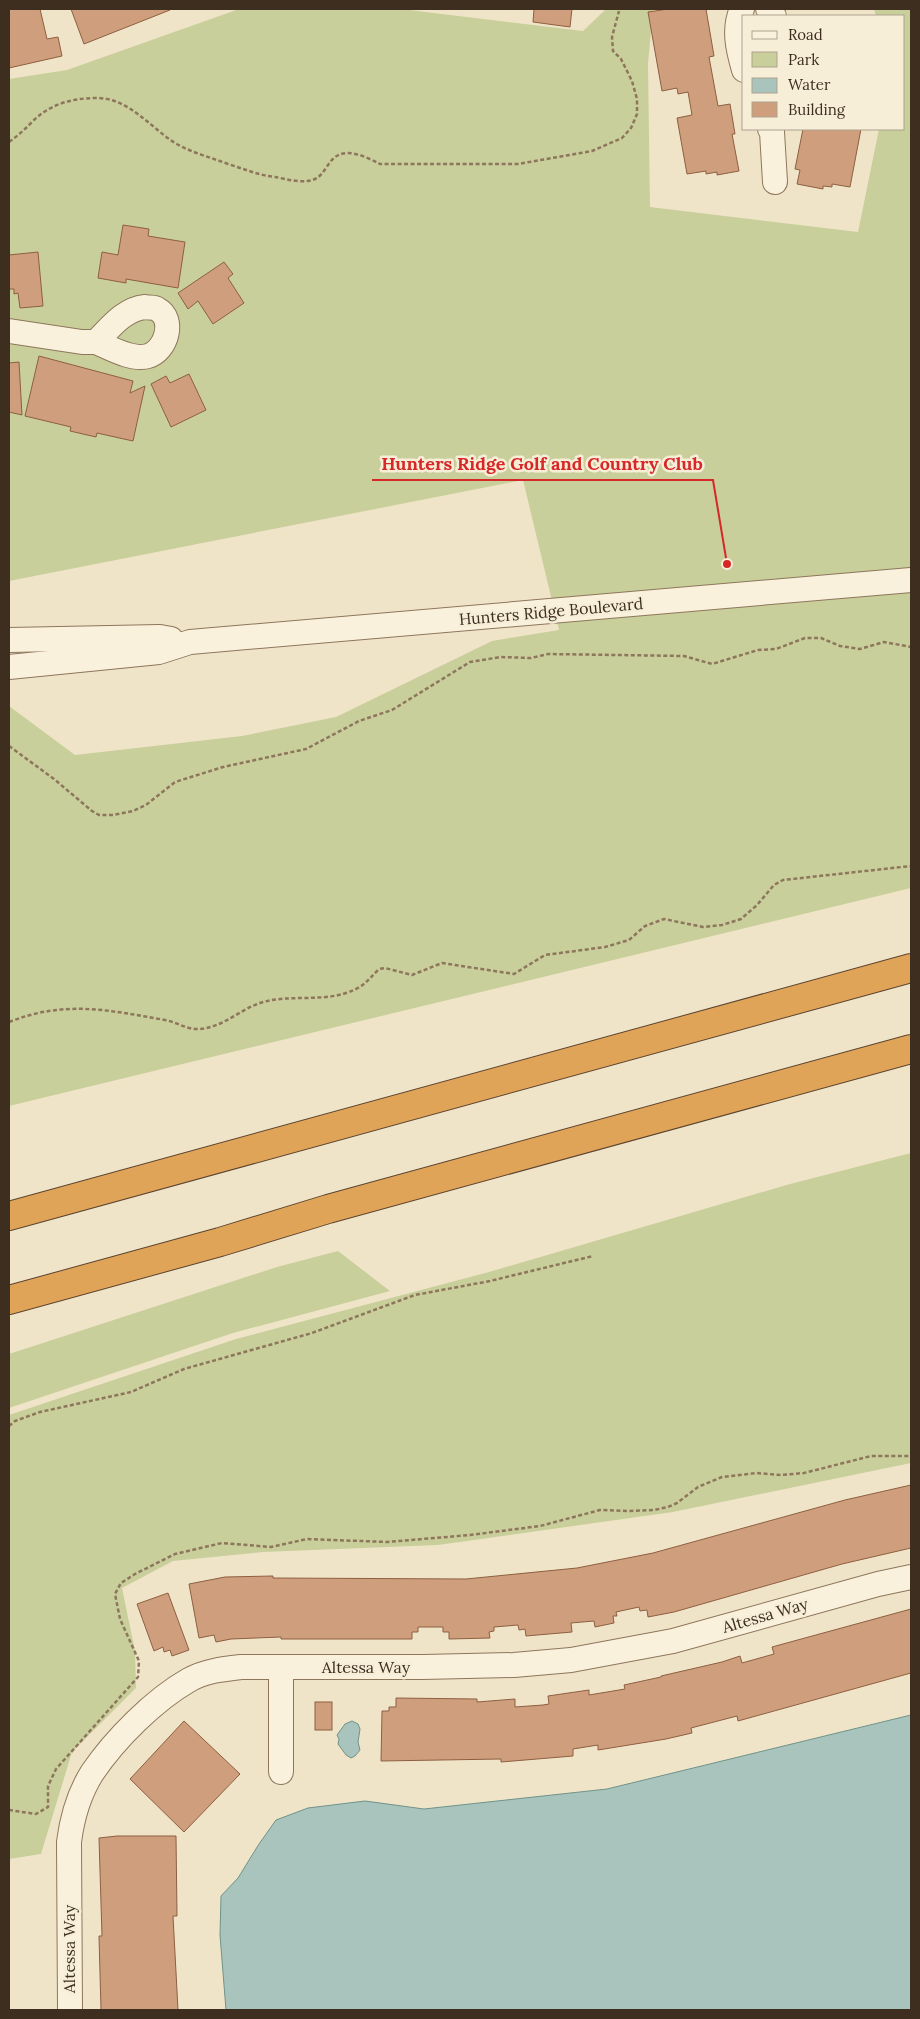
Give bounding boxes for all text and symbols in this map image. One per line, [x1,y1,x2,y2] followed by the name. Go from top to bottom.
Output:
[742,15,905,130] legend
[788,25,823,44] text: Road
[788,50,819,69] text: Park
[788,75,831,94] text: Water
[788,100,846,119] text: Building
[372,447,713,480] callout: Hunters Ridge Golf and Country Club
[381,452,703,475] text: Hunters Ridge Golf and Country Club
[458,593,644,629] street label: Hunters Ridge Boulevard
[719,1593,811,1637] street label: Altessa Way
[321,1657,411,1677] street label: Altessa Way
[59,1904,79,1994] street label: Altessa Way

